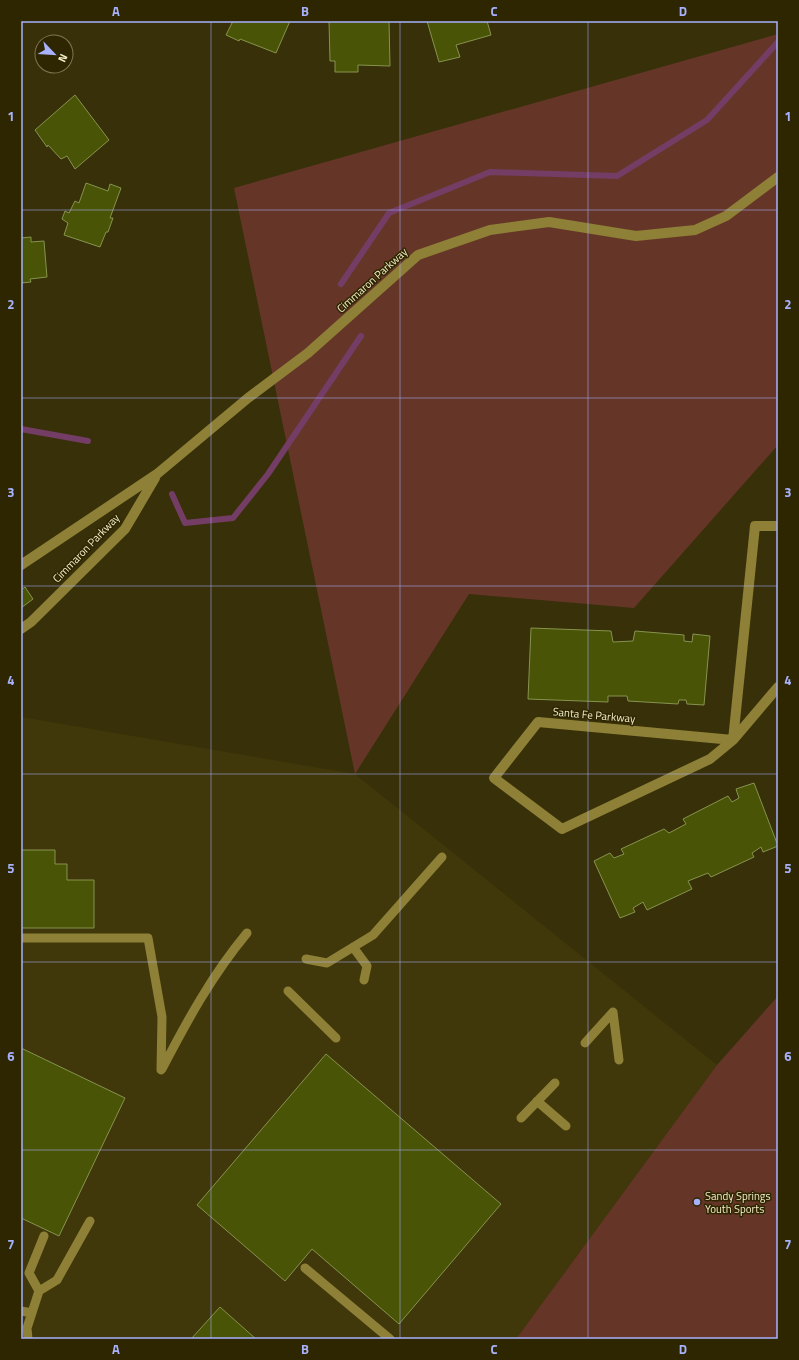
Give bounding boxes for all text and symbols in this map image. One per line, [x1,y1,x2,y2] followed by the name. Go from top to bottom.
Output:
[112,1,120,21] text: A
[301,1,309,21] text: B
[490,1,498,21] text: C
[679,1,687,21] text: D
[34,34,74,74] north arrow
[54,51,72,65] text: N
[7,106,15,126] text: 1
[784,106,792,126] text: 1
[333,243,411,316] street label: Cimmaron Parkway
[7,294,15,314] text: 2
[784,294,792,314] text: 2
[7,482,15,502] text: 3
[784,482,792,502] text: 3
[49,509,124,586] street label: Cimmaron Parkway
[7,670,15,690] text: 4
[784,670,792,690] text: 4
[552,703,637,727] street label: Santa Fe Parkway
[7,858,15,878] text: 5
[784,858,792,878] text: 5
[7,1046,15,1066] text: 6
[784,1046,792,1066] text: 6
[705,1188,771,1217] place label: Sandy Springs Youth Sports
[692,1197,702,1207] marker: Sandy Springs Youth Sports
[7,1234,15,1254] text: 7
[784,1234,792,1254] text: 7
[112,1339,120,1359] text: A
[301,1339,309,1359] text: B
[490,1339,498,1359] text: C
[679,1339,687,1359] text: D

